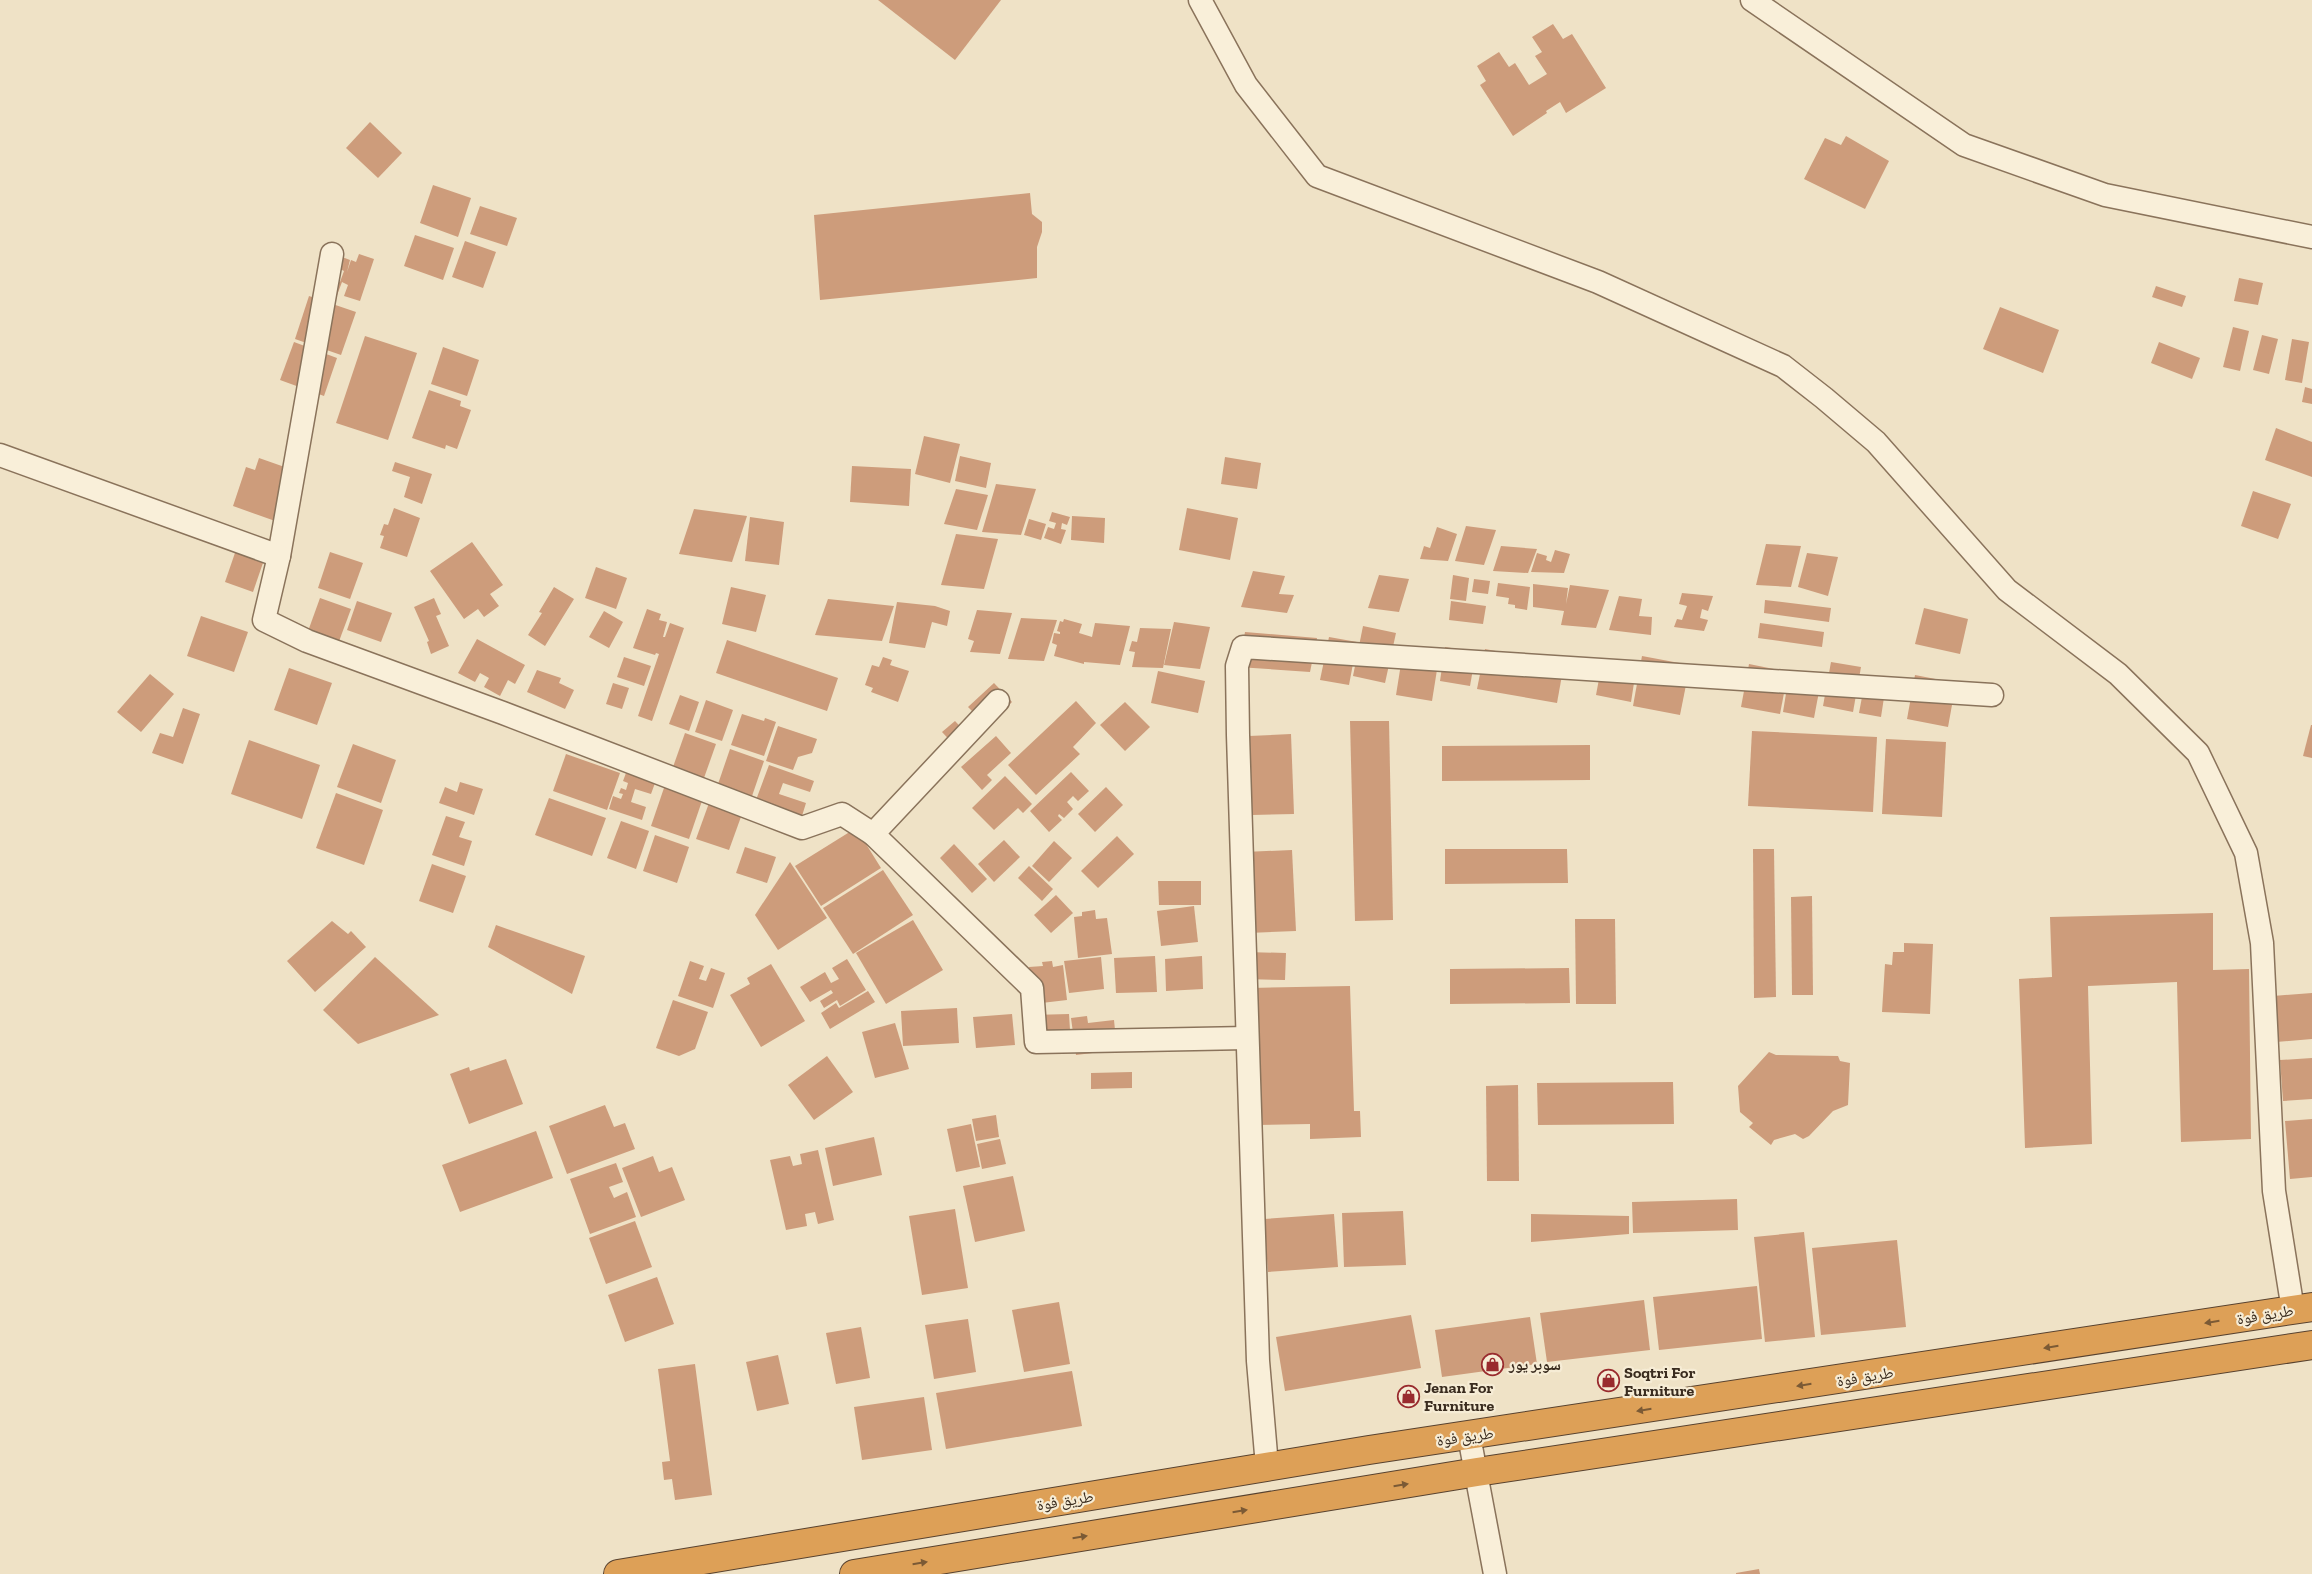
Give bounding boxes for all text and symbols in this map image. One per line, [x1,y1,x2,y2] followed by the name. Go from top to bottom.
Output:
[2235,1301,2295,1329] street label: طريق فوة
[2204,1319,2220,1327] one-way arrow
[2043,1343,2059,1351] one-way arrow
[1481,1352,1505,1376] shop icon: سوبر يور
[1508,1355,1561,1374] place label: سوبر يور
[1624,1363,1696,1400] place label: Soqtri For Furniture
[1835,1363,1895,1391] street label: طريق فوة
[1596,1369,1620,1393] shop icon: Soqtri For Furniture
[1424,1378,1495,1415] place label: Jenan For Furniture
[1796,1381,1812,1389] one-way arrow
[1396,1384,1420,1408] shop icon: Jenan For Furniture
[1635,1406,1651,1414] one-way arrow
[1435,1423,1495,1451] street label: طريق فوة
[1393,1480,1409,1488] one-way arrow
[1035,1487,1095,1515] street label: طريق فوة
[1233,1506,1249,1514] one-way arrow
[1072,1533,1088,1541] one-way arrow
[912,1559,928,1567] one-way arrow

